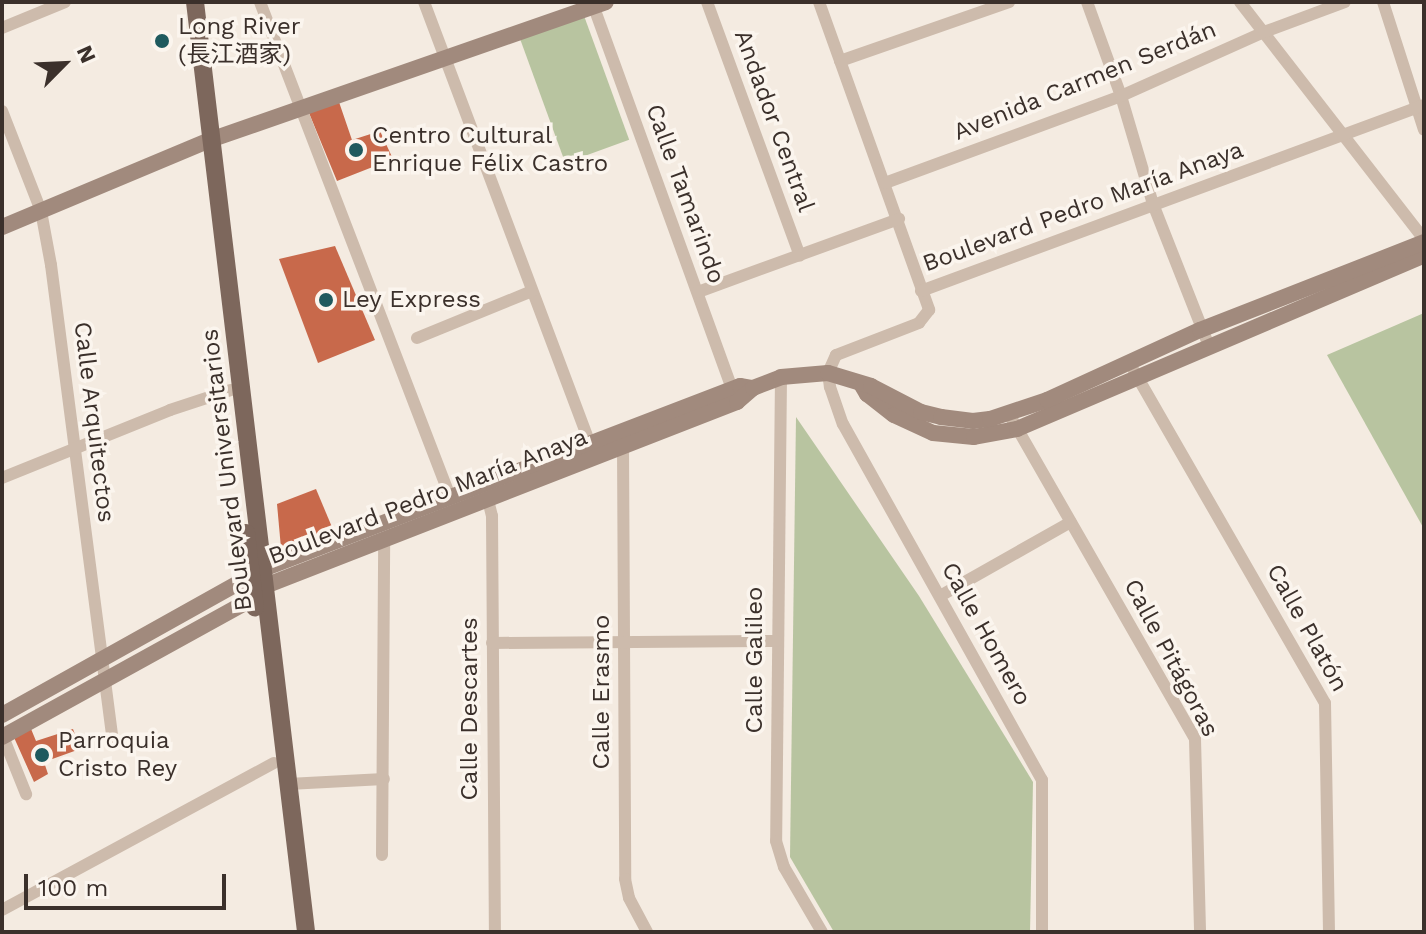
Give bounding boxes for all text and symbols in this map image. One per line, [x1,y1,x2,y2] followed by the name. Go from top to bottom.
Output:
[178,13,301,69] place label: Long River (長江酒家)
[949,15,1221,147] street label: Avenida Carmen Serdán
[24,24,104,104] north arrow
[728,26,820,216] street label: Andador Central
[153,32,171,50] marker: Long River (長江酒家)
[72,41,101,67] text: N
[639,100,731,288] street label: Calle Tamarindo
[372,122,609,178] place label: Centro Cultural Enrique Félix Castro
[918,135,1248,279] street label: Boulevard Pedro María Anaya
[347,141,365,159] marker: Centro Cultural Enrique Félix Castro
[342,286,482,314] place label: Ley Express
[317,291,335,309] marker: Ley Express
[67,320,121,524] street label: Calle Arquitectos
[195,327,259,613] street label: Boulevard Universitarios
[264,423,592,571] street label: Boulevard Pedro María Anaya
[935,557,1037,711] street label: Calle Homero
[1260,559,1354,697] street label: Calle Platón
[1117,574,1225,742] street label: Calle Pitágoras
[741,586,769,734] street label: Calle Galileo
[588,614,616,770] street label: Calle Erasmo
[456,617,484,801] street label: Calle Descartes
[58,727,177,783] place label: Parroquia Cristo Rey
[33,746,51,764] marker: Parroquia Cristo Rey
[28,858,230,908] scale bar
[38,874,108,902] text: 100 m

